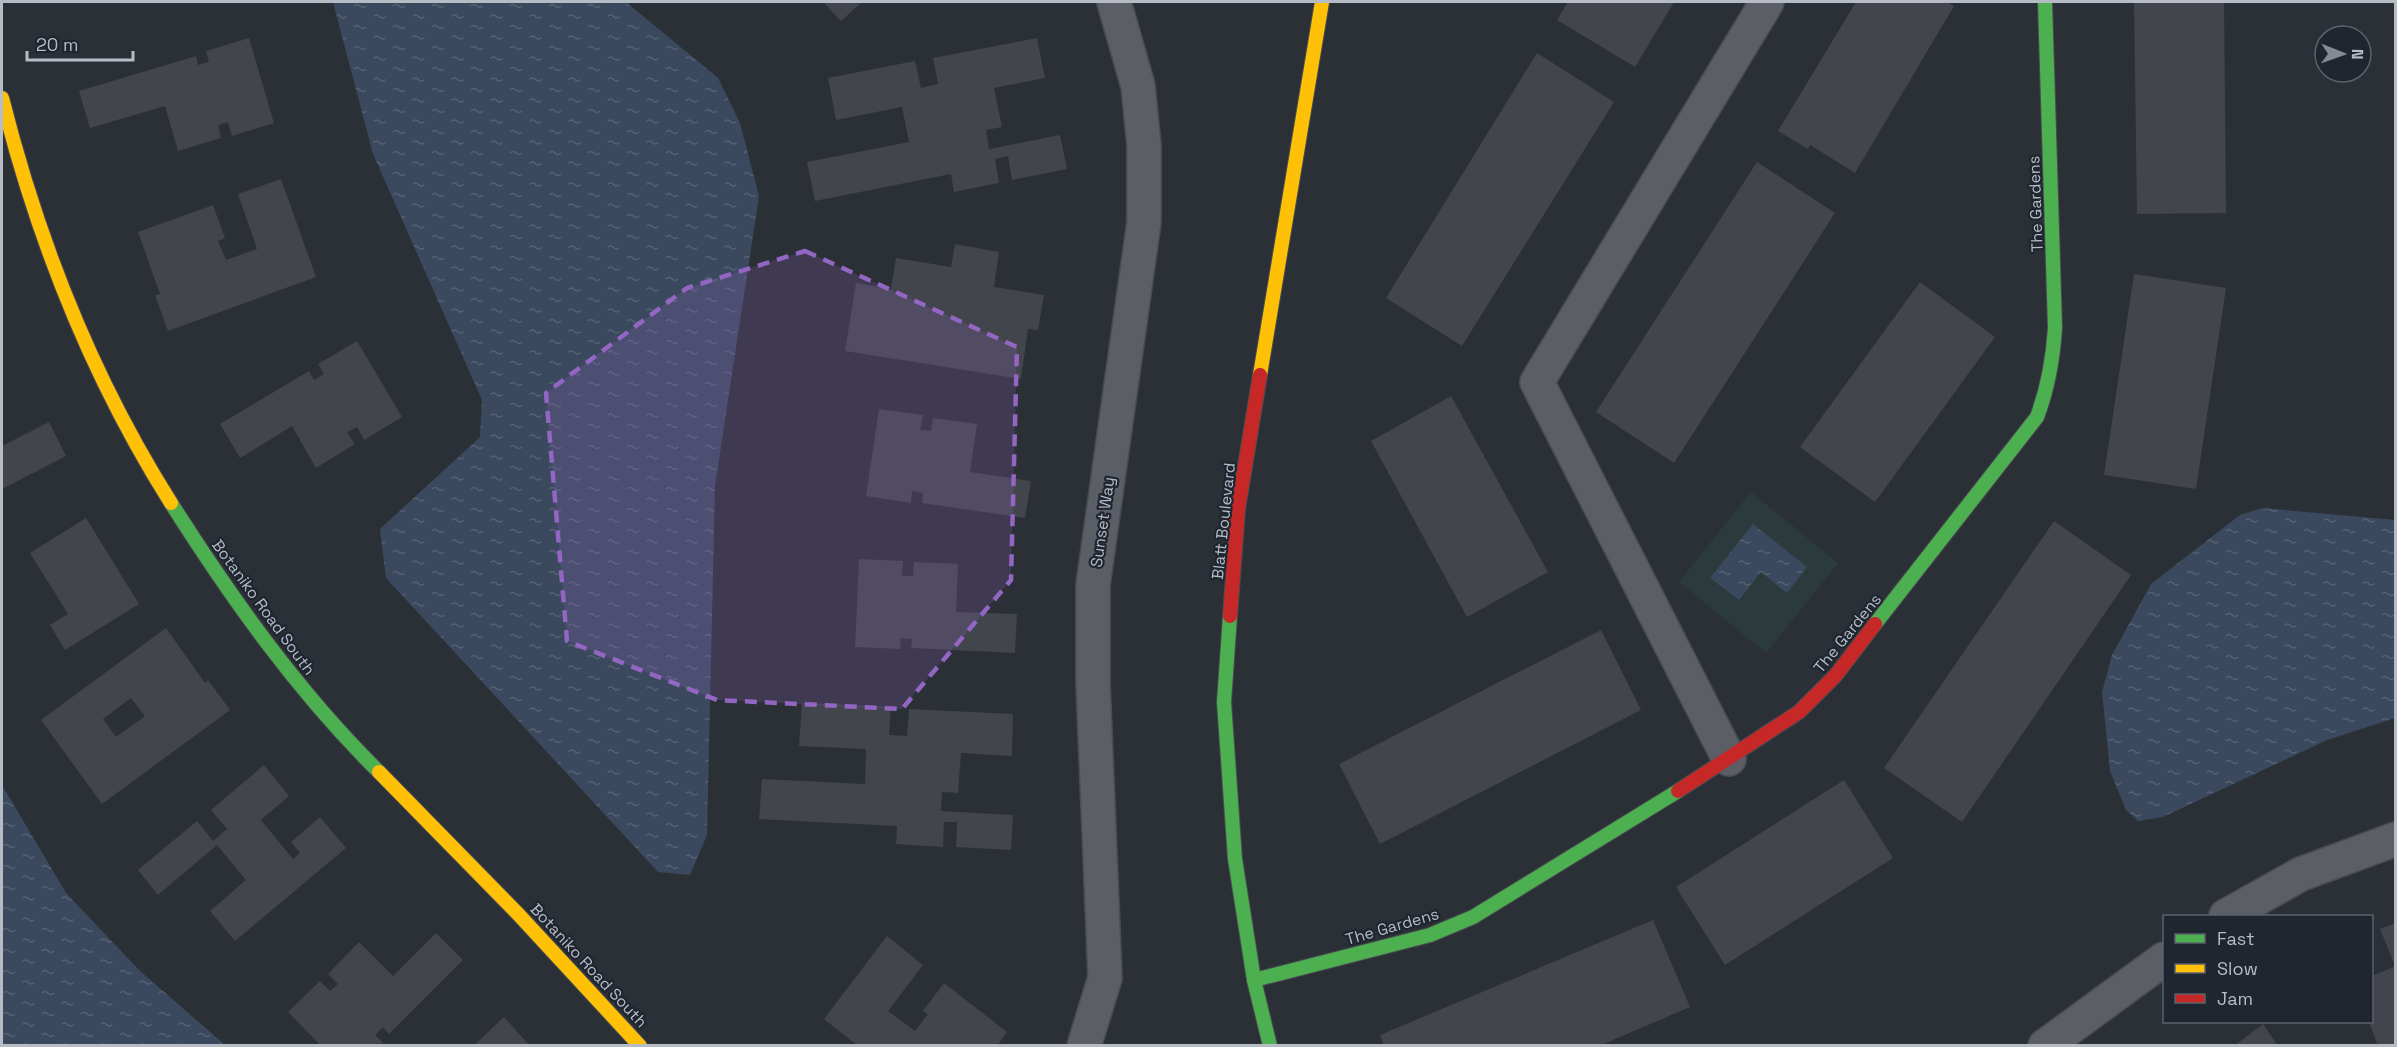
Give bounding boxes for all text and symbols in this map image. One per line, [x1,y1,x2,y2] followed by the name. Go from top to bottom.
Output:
[27,24,134,62] scale bar
[2313,24,2373,84] north arrow
[36,33,79,56] text: 20 m
[2347,49,2368,60] text: N
[2023,155,2048,252] street label: The Gardens
[1207,462,1240,580] street label: Blatt Boulevard
[1086,476,1119,569] street label: Sunset Way
[207,535,320,679] street label: Botaniko Road South
[1809,589,1886,677] street label: The Gardens
[526,899,652,1032] street label: Botaniko Road South
[1343,903,1441,950] street label: The Gardens
[2163,915,2373,1023] legend
[2217,927,2254,950] text: Fast
[2217,957,2258,980] text: Slow
[2217,987,2253,1010] text: Jam

